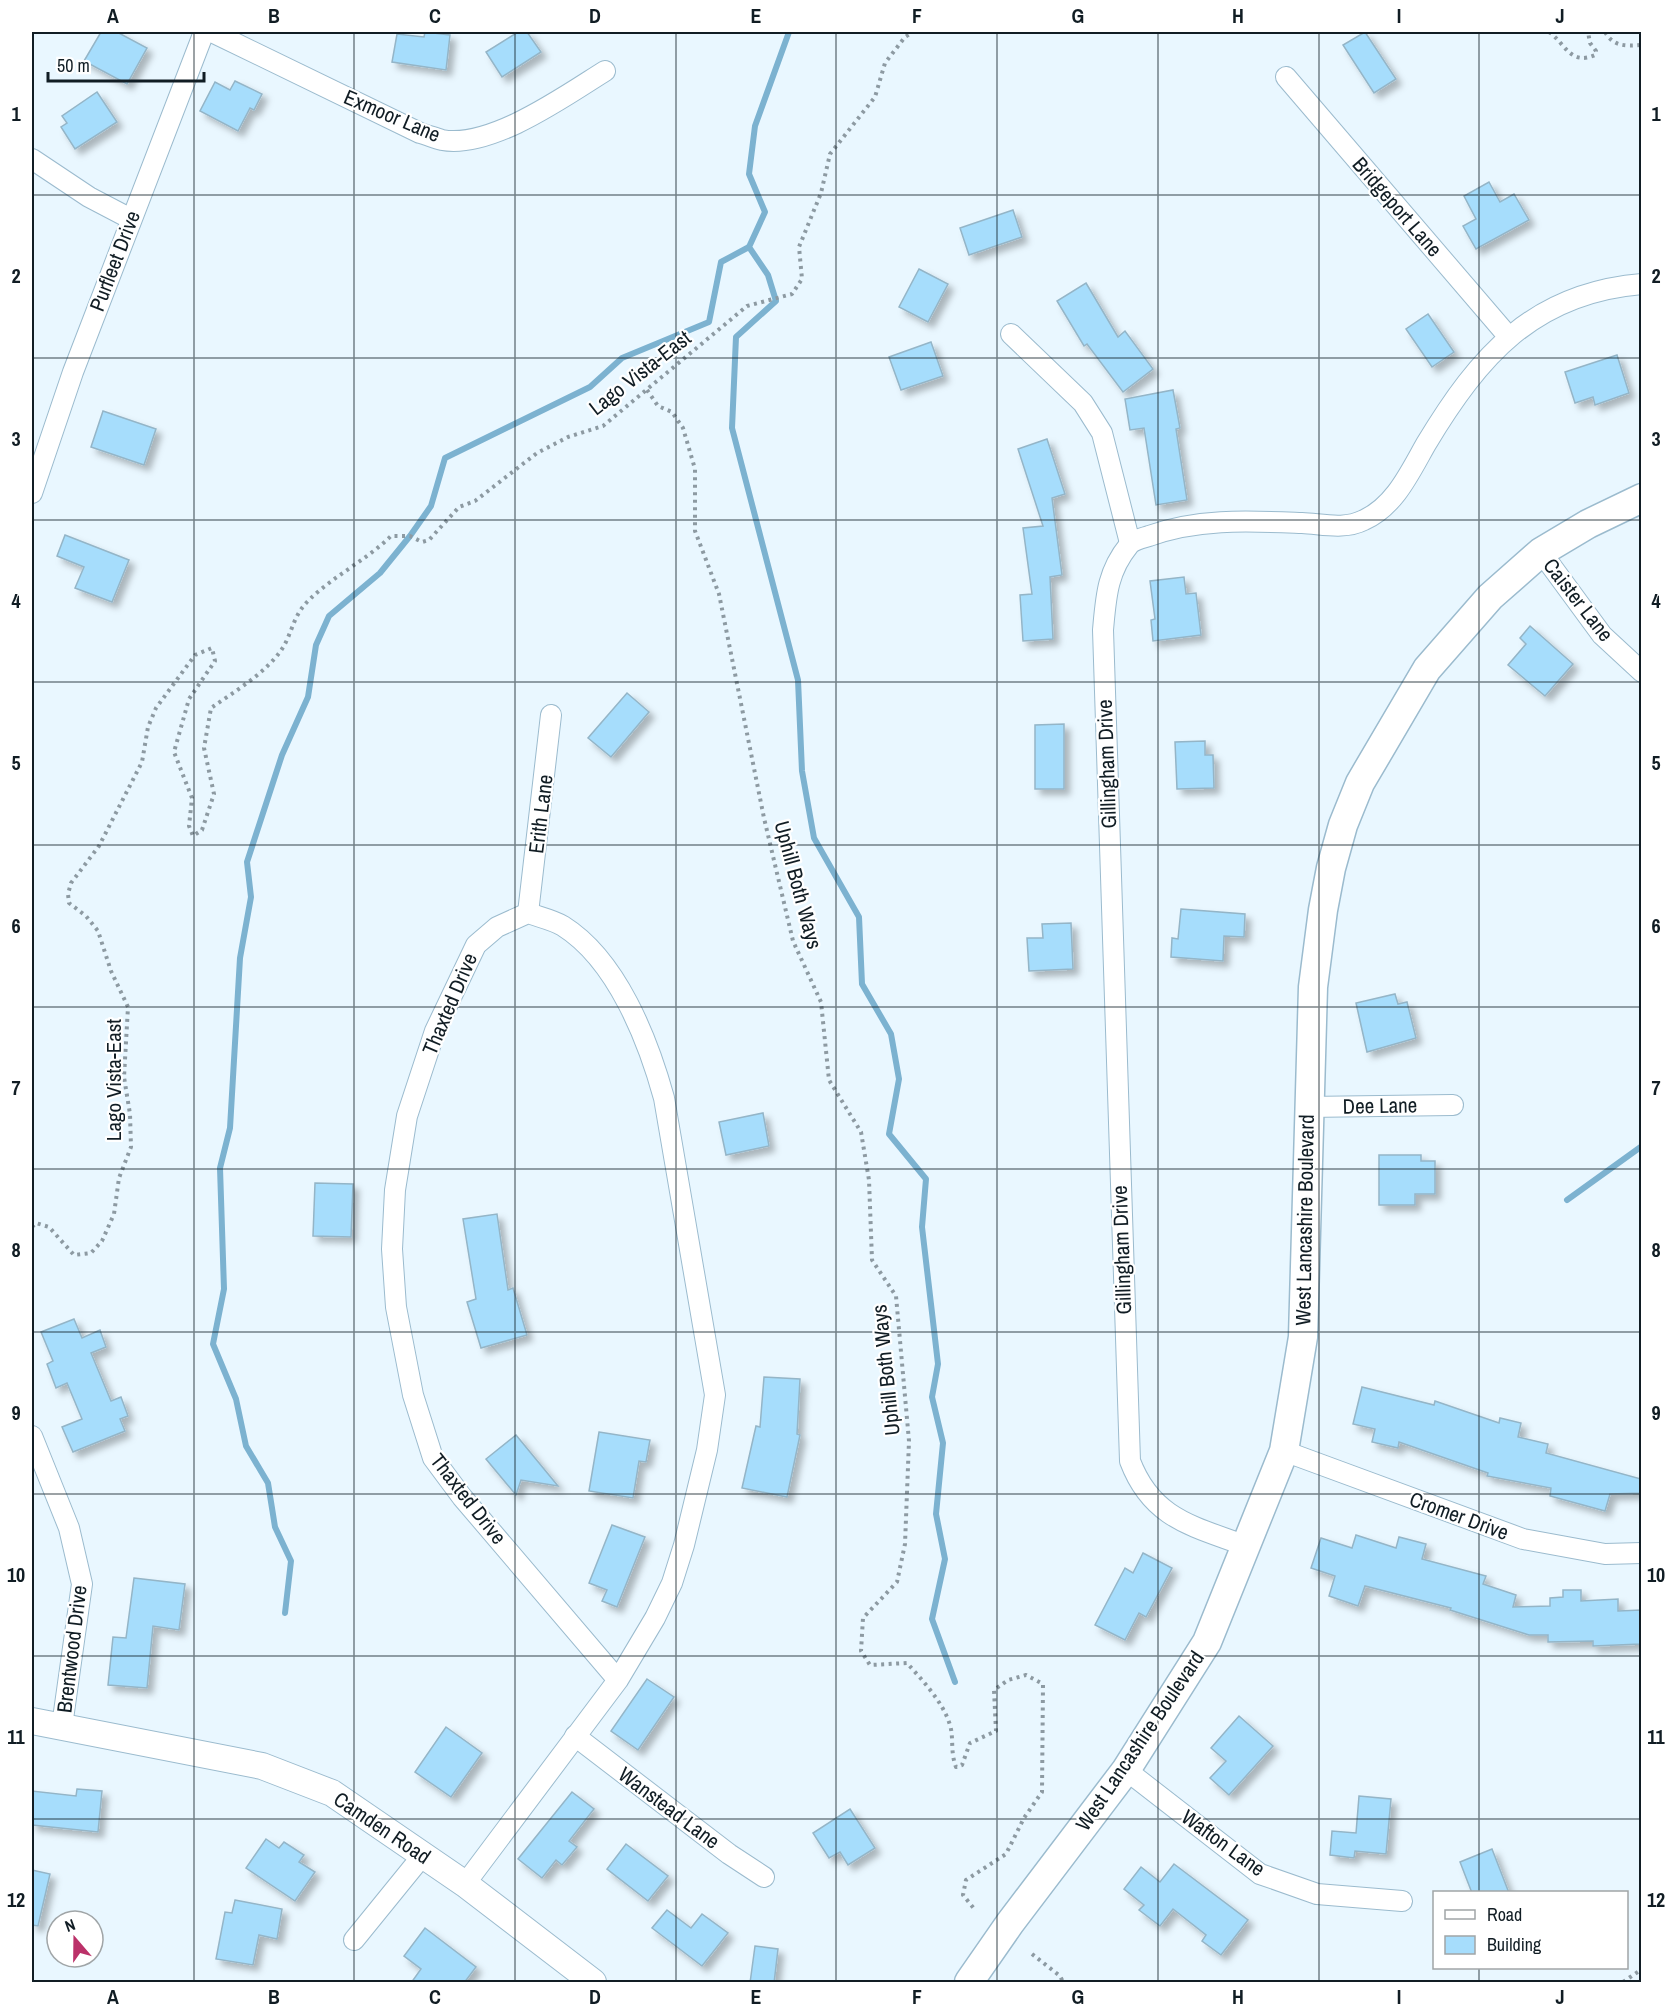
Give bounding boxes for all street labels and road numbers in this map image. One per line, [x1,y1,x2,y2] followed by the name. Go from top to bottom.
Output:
[339,82,445,149] street label: Exmoor Lane
[1346,151,1449,263] street label: Bridgeport Lane
[82,206,147,315] street label: Purfleet Drive
[583,323,697,422] street label: Lago Vista-East
[1537,552,1620,647] street label: Caister Lane
[1090,699,1123,829] street label: Gillingham Drive
[521,773,560,855] street label: Erith Lane
[767,818,830,952] street label: Uphill Both Ways
[415,948,484,1059] street label: Thaxted Drive
[99,1019,128,1141] street label: Lago Vista-East
[1342,1090,1418,1121] street label: Dee Lane
[1288,1114,1321,1326] street label: West Lancashire Boulevard
[1105,1185,1138,1315] street label: Gillingham Drive
[864,1303,907,1437] street label: Uphill Both Ways
[424,1447,513,1550] street label: Thaxted Drive
[1406,1484,1513,1547] street label: Cromer Drive
[49,1584,94,1714] street label: Brentwood Drive
[1068,1645,1211,1836] street label: West Lancashire Boulevard
[613,1760,726,1855] street label: Wanstead Lane
[328,1785,436,1871] street label: Camden Road
[1176,1802,1271,1883] street label: Wafton Lane

